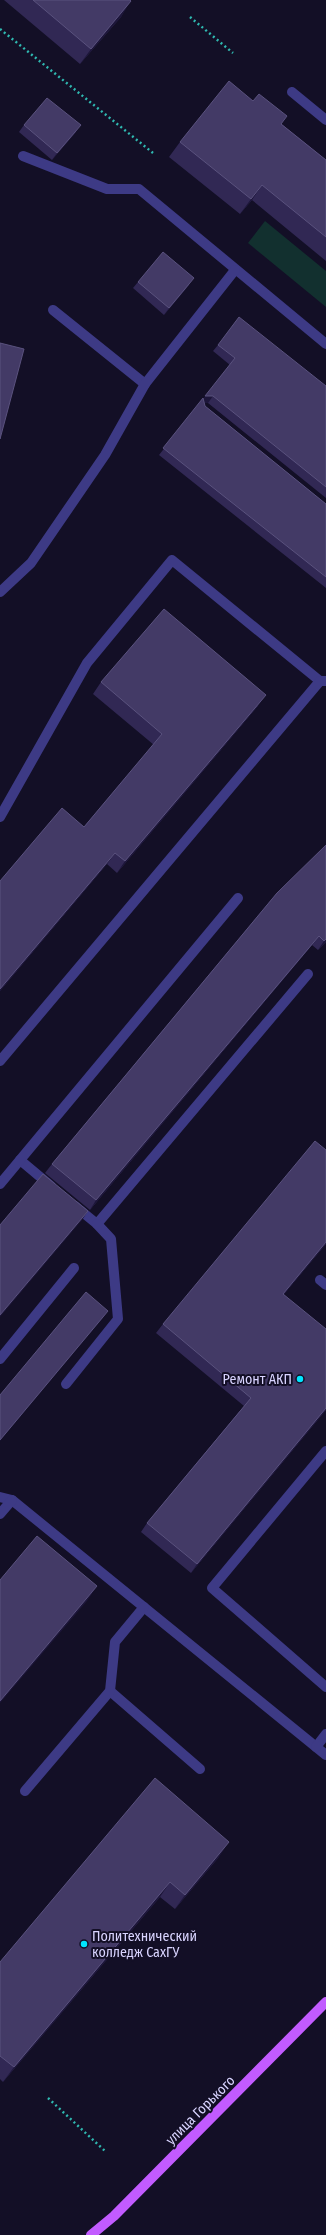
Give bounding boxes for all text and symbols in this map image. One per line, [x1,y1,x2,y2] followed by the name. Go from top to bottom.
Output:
[223,1371,292,1388] place label: Ремонт АКП
[295,1374,305,1384] marker: Ремонт АКП
[92,1928,197,1961] place label: Политехнический колледж СахГУ
[79,1939,89,1949] marker: Политехнический колледж СахГУ
[162,2072,239,2149] street label: улица Горького

